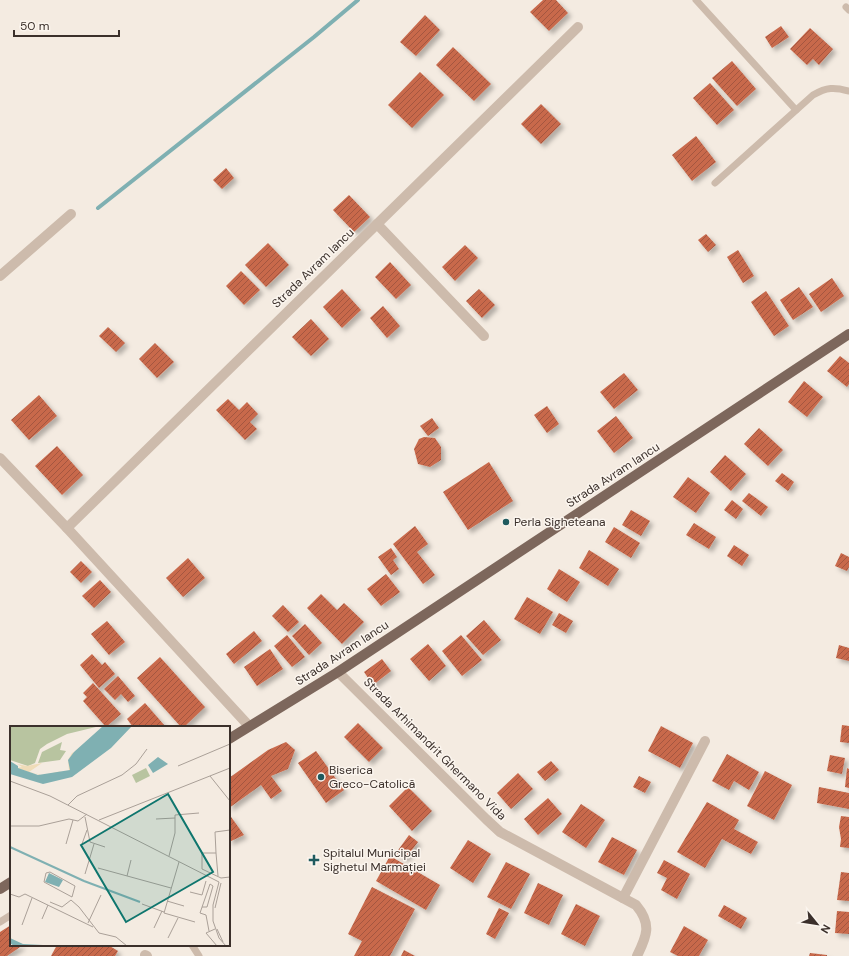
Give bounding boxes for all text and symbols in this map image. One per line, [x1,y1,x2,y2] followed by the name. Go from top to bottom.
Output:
[14,12,119,38] scale bar
[20,18,49,34] text: 50 m
[268,225,358,311] street label: Strada Avram Iancu
[563,439,663,511] street label: Strada Avram Iancu
[514,514,606,530] place label: Perla Sigheteana
[501,517,511,527] marker: Perla Sigheteana
[292,617,392,689] street label: Strada Avram Iancu
[360,674,510,824] street label: Strada Arhimandrit Ghermano Vida
[10,726,230,946] inset map
[329,762,415,792] place label: Biserica Greco-Catolică
[316,772,326,782] marker: Biserica Greco-Catolică
[323,845,426,875] place label: Spitalul Municipal Sighetul Marmației
[308,854,320,866] marker: Spitalul Municipal Sighetul Marmației
[797,904,837,944] north arrow
[818,922,834,936] text: N

